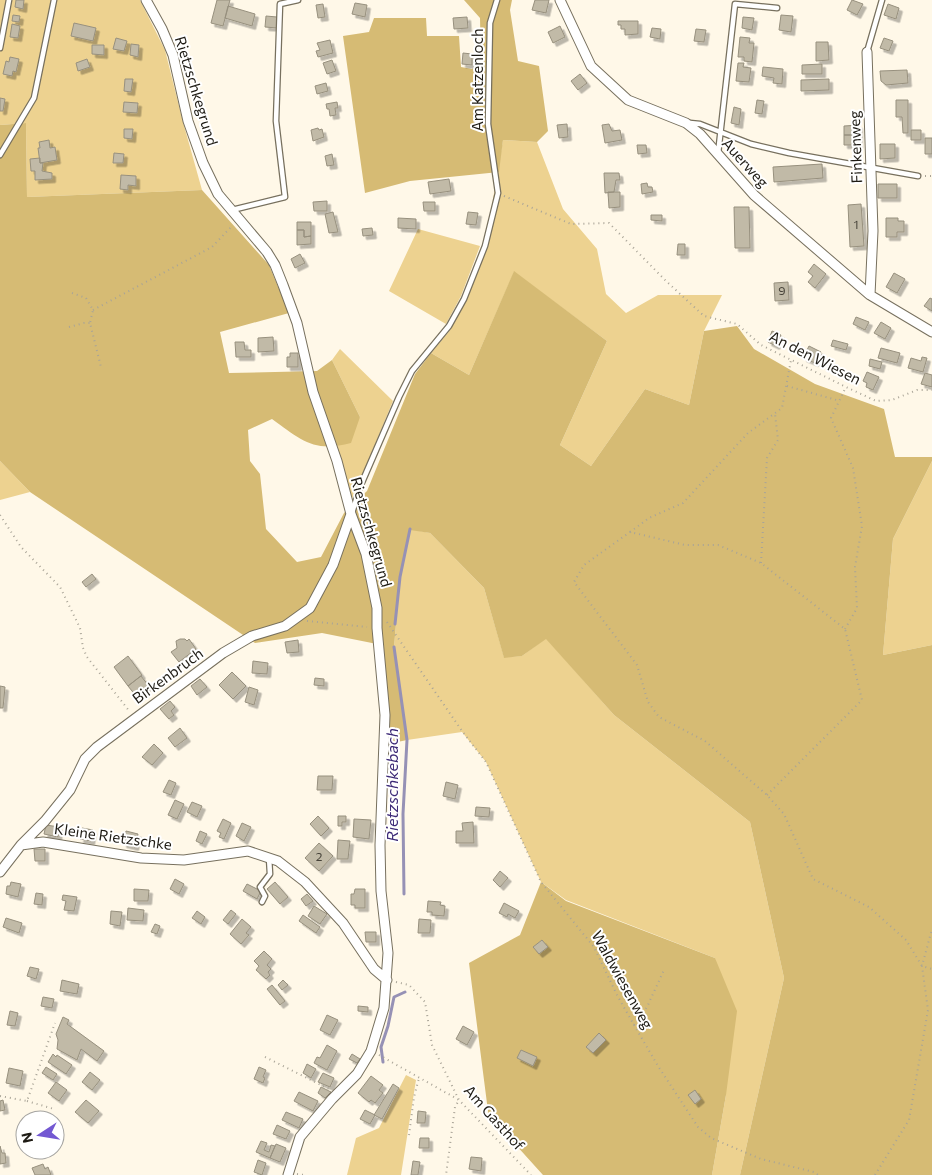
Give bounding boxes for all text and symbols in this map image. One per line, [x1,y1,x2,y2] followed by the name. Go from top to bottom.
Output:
[468,28,486,132] street label: Am Katzenloch
[172,34,222,148] street label: Rietzschkegrund
[845,110,865,184] street label: Finkenweg
[719,134,773,191] street label: Auerweg
[853,217,859,231] house number: 1
[778,283,786,297] house number: 9
[767,326,864,388] street label: An den Wiesen
[348,475,396,589] street label: Rietzschkegrund
[129,643,206,707] street label: Birkenbruch
[382,728,401,842] water label: Rietzschkebach
[53,819,173,853] street label: Kleine Rietzschke
[316,849,323,863] house number: 2
[588,927,657,1032] street label: Waldwiesenweg
[461,1081,529,1154] street label: Am Gasthof
[15,1110,65,1160] north arrow
[17,1131,36,1145] text: N

